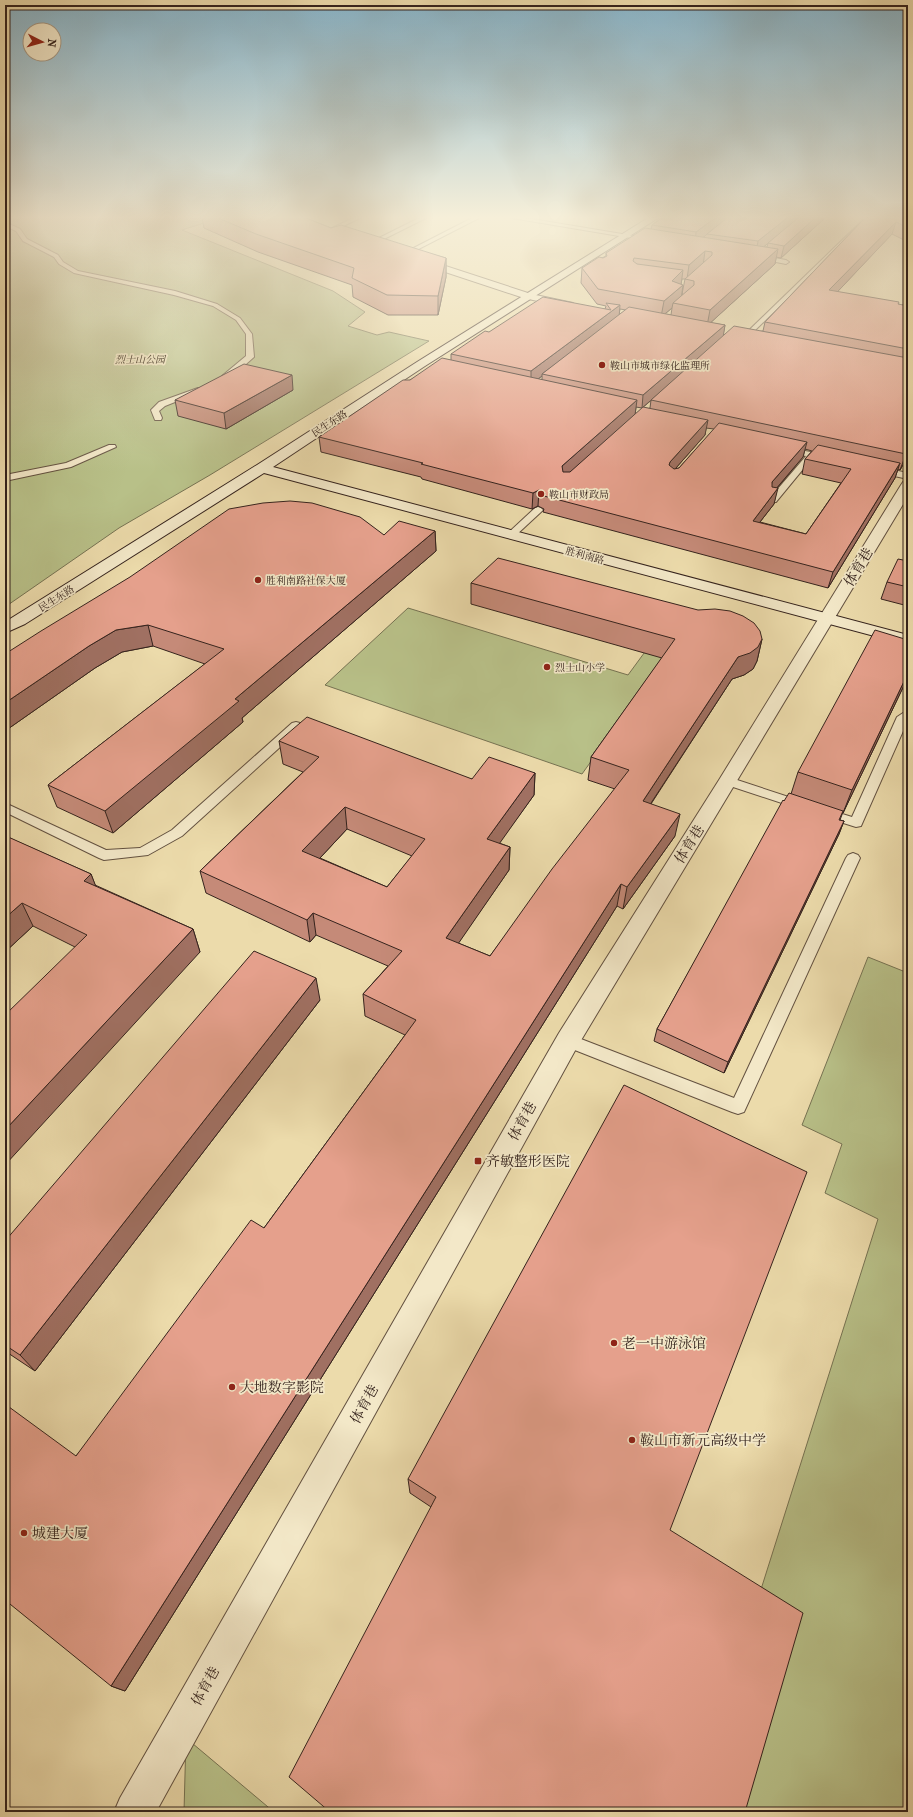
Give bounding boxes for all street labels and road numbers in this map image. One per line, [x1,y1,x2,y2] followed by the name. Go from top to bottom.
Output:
[310,408,350,440] street label: 民生东路
[564,545,606,567] street label: 胜利南路
[840,545,877,590] street label: 体育巷
[36,583,77,615] street label: 民生东路
[671,822,708,867] street label: 体育巷
[505,1099,540,1144] street label: 体育巷
[347,1382,382,1427] street label: 体育巷
[188,1664,223,1709] street label: 体育巷

